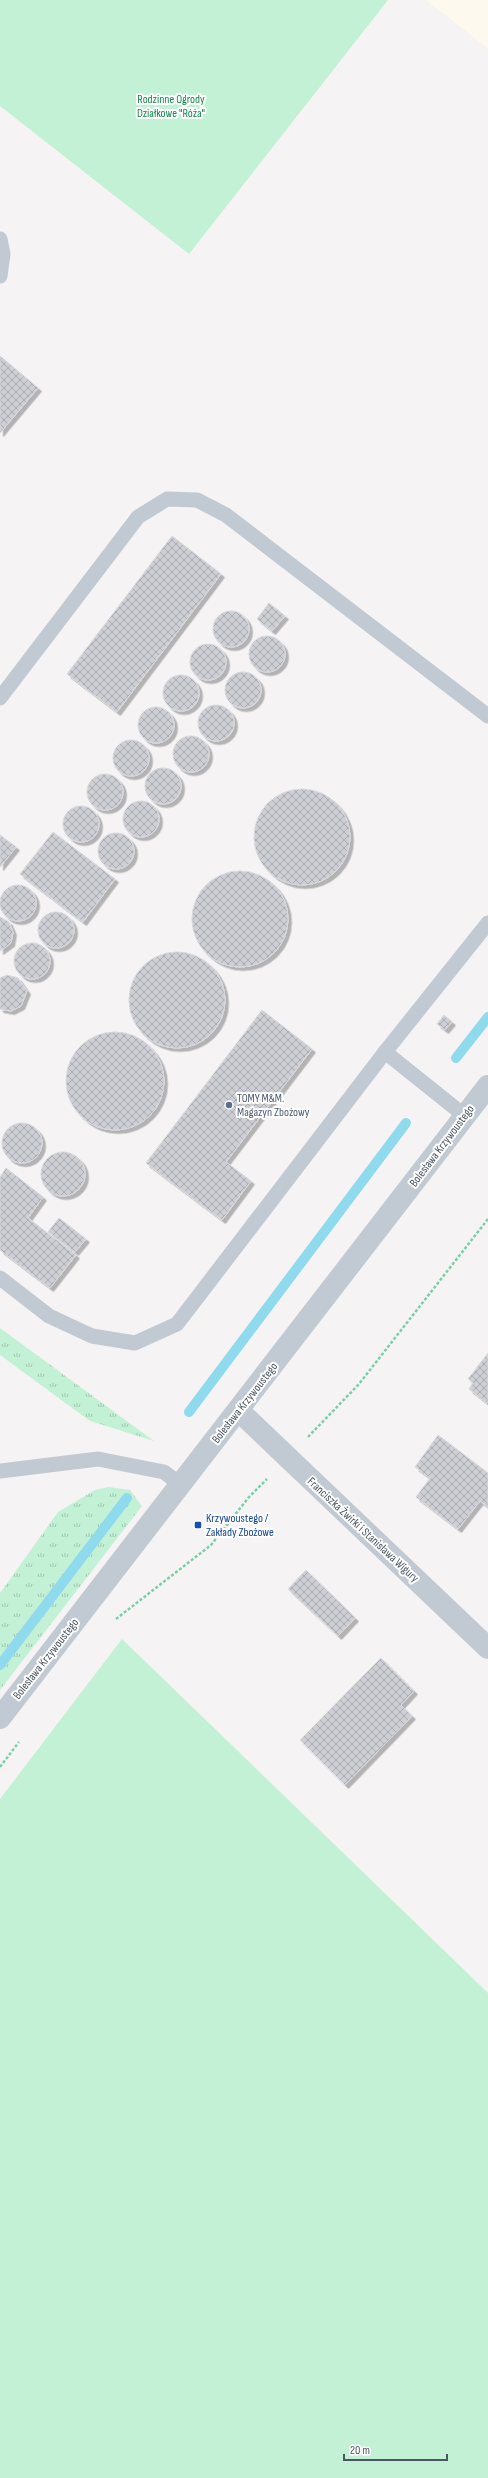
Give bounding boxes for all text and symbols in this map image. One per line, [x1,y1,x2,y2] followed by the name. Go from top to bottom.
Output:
[137,92,205,121] park label: Rodzinne Ogrody Działkowe "Róża"
[237,1091,310,1120] place label: TOMY M&M. Magazyn Zbożowy
[224,1100,234,1110] marker: TOMY M&M. Magazyn Zbożowy
[406,1102,478,1190] street label: Bolesława Krzywoustego
[209,1360,281,1446] street label: Bolesława Krzywoustego
[304,1474,422,1586] street label: Franciszka Żwirki i Stanisława Wigury
[206,1511,274,1540] place label: Krzywoustego / Zakłady Zbożowe
[193,1520,203,1530] marker: Krzywoustego / Zakłady Zbożowe
[10,1616,82,1702] street label: Bolesława Krzywoustego
[344,2436,447,2462] scale bar
[350,2443,370,2458] text: 20 m

